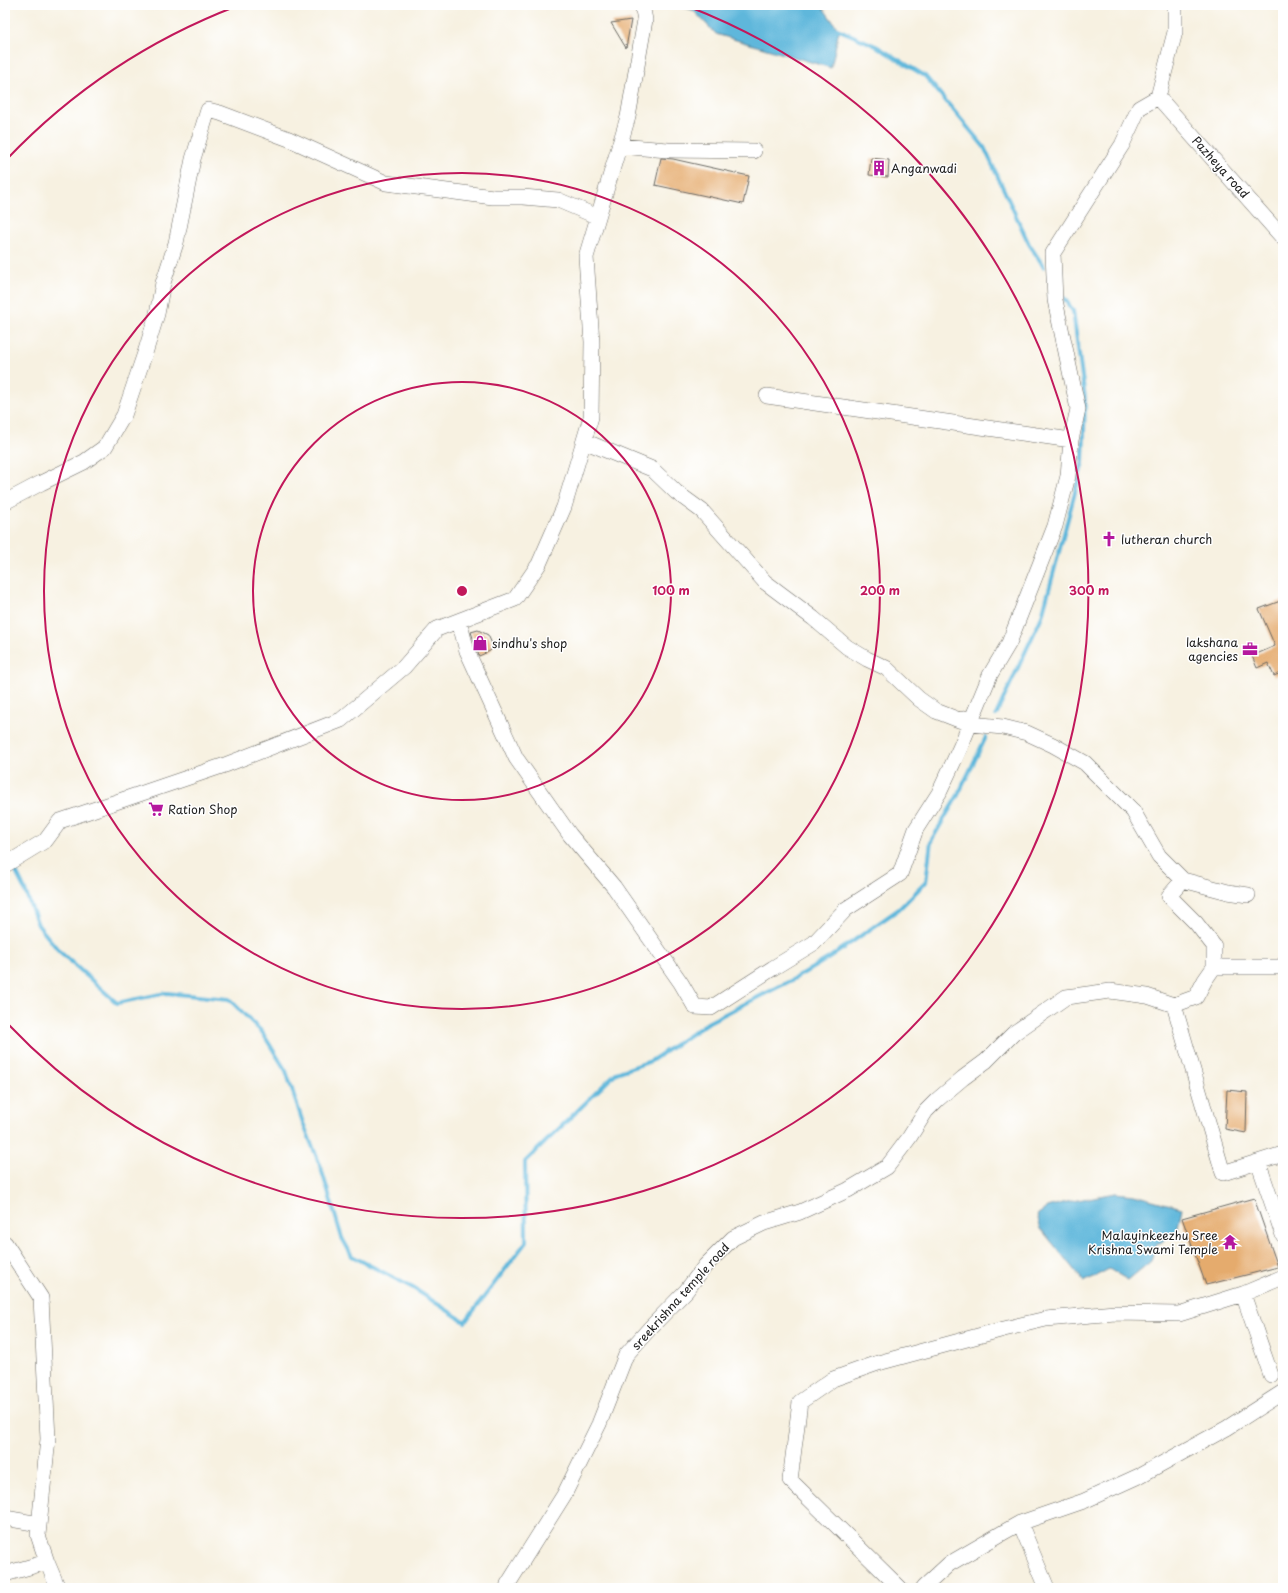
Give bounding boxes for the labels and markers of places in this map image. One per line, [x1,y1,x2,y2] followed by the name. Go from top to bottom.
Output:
[870,159,888,177] building icon: Anganwadi
[891,159,957,177] place label: Anganwadi
[1100,530,1118,548] church icon: lutheran church
[1121,530,1212,548] place label: lutheran church
[455,584,469,598] centre of rings
[1186,633,1239,665] place label: lakshana agencies
[471,634,489,652] shop icon: sindhu's shop
[492,634,567,652] place label: sindhu's shop
[1241,640,1259,658] office icon: lakshana agencies
[147,800,165,818] supermarket icon: Ration Shop
[168,800,237,818] place label: Ration Shop
[1088,1226,1218,1258] place label: Malayinkeezhu Sree Krishna Swami Temple
[1221,1233,1239,1251] temple icon: Malayinkeezhu Sree Krishna Swami Temple

